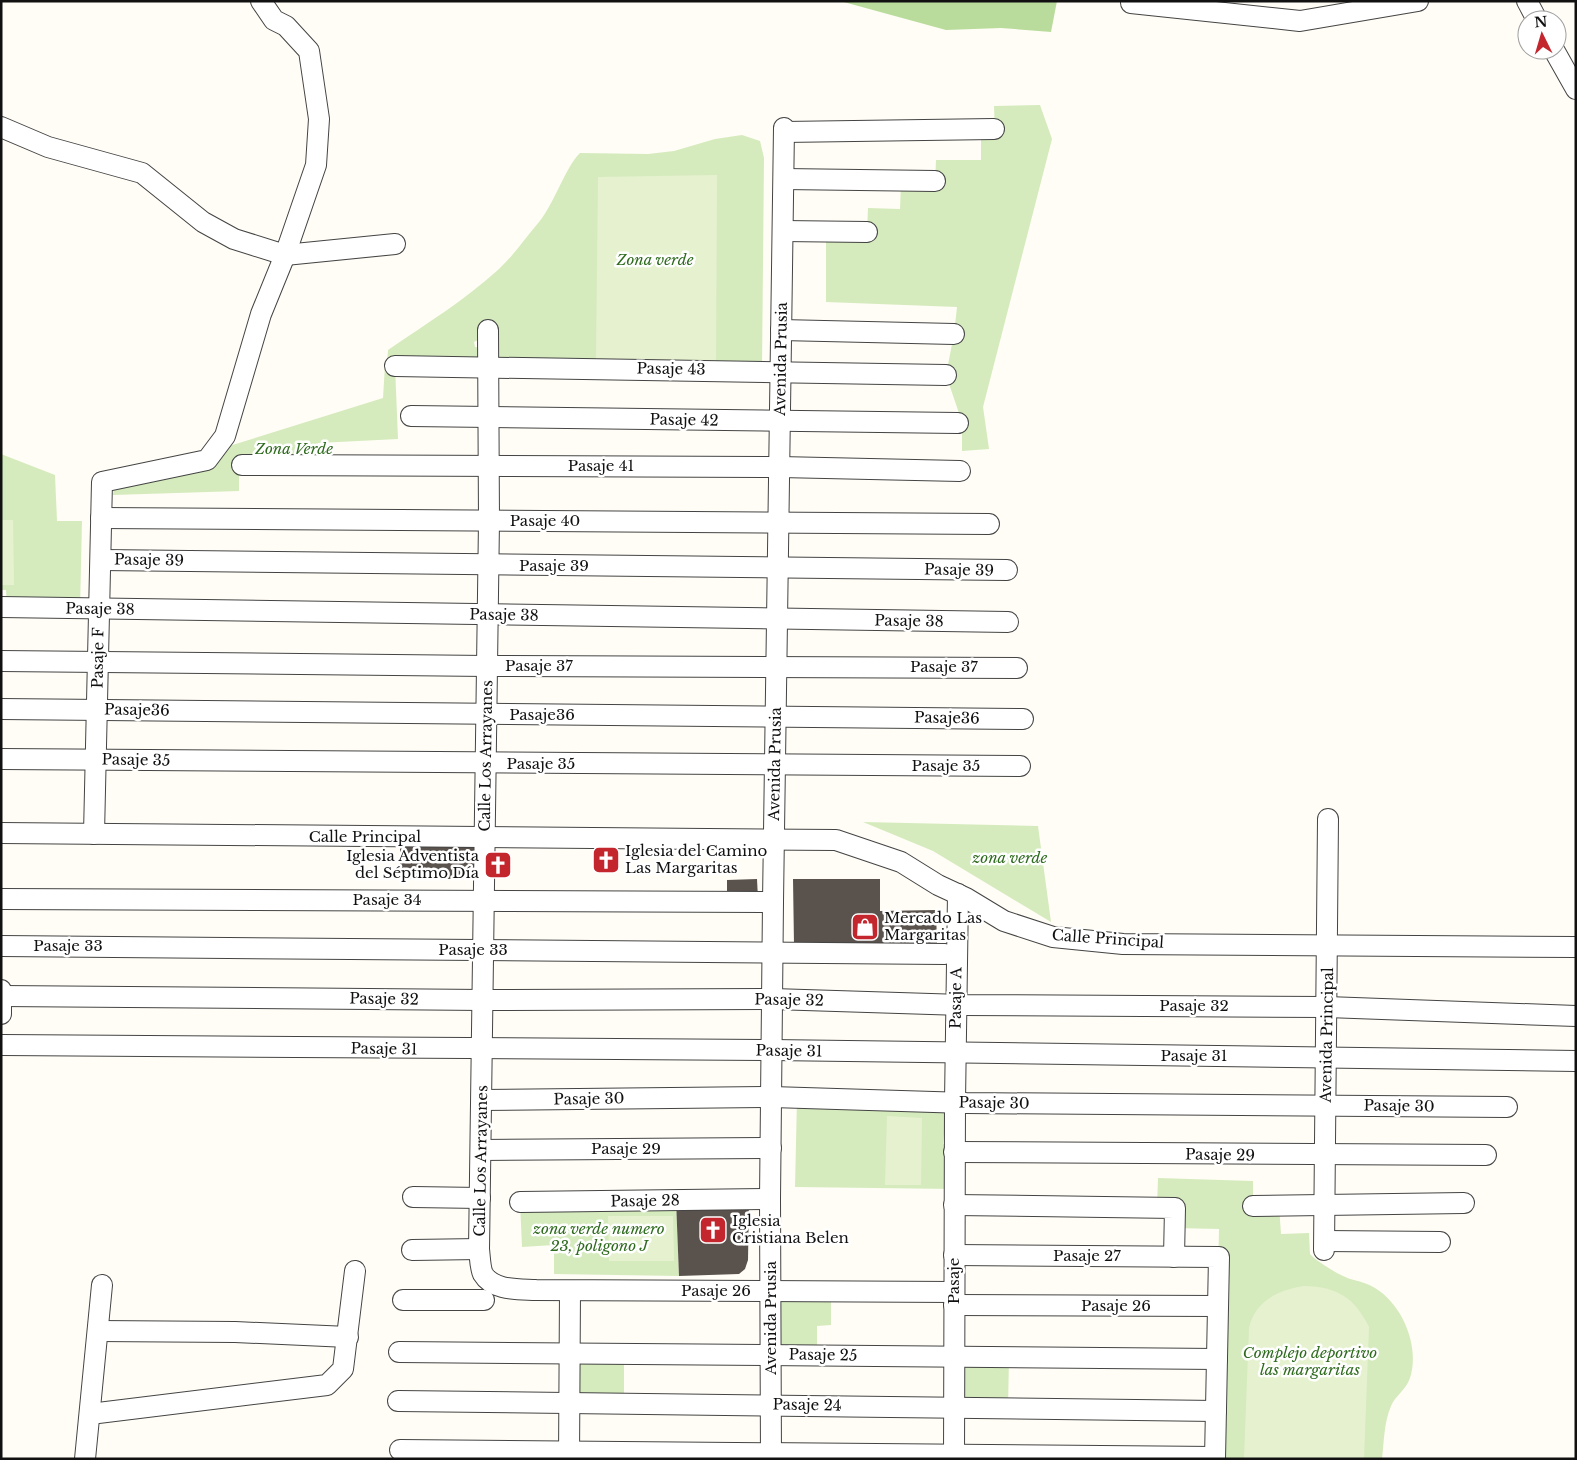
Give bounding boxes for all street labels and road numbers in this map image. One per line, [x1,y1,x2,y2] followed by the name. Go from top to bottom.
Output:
[770,301,791,417] street label: Avenida Prusia
[636,358,706,379] street label: Pasaje 43
[649,409,719,430] street label: Pasaje 42
[568,456,634,475] street label: Pasaje 41
[510,511,580,530] street label: Pasaje 40
[114,549,184,570] street label: Pasaje 39
[519,556,589,575] street label: Pasaje 39
[924,559,994,580] street label: Pasaje 39
[65,598,135,619] street label: Pasaje 38
[469,604,539,625] street label: Pasaje 38
[874,610,944,631] street label: Pasaje 38
[87,627,108,689] street label: Pasaje F
[505,656,573,675] street label: Pasaje 37
[910,657,978,676] street label: Pasaje 37
[475,680,496,832] street label: Calle Los Arrayanes
[104,699,170,720] street label: Pasaje36
[509,705,575,724] street label: Pasaje36
[764,706,785,822] street label: Avenida Prusia
[914,707,980,728] street label: Pasaje36
[101,749,171,770] street label: Pasaje 35
[507,754,575,773] street label: Pasaje 35
[912,756,980,775] street label: Pasaje 35
[309,827,421,846] street label: Calle Principal
[352,890,422,909] street label: Pasaje 34
[1051,925,1165,952] street label: Calle Principal
[33,936,103,955] street label: Pasaje 33
[438,940,508,959] street label: Pasaje 33
[945,966,966,1029] street label: Pasaje A
[1316,967,1337,1104] street label: Avenida Principal
[349,988,419,1009] street label: Pasaje 32
[754,989,824,1010] street label: Pasaje 32
[1159,996,1229,1015] street label: Pasaje 32
[350,1038,418,1059] street label: Pasaje 31
[755,1040,823,1061] street label: Pasaje 31
[1161,1046,1227,1065] street label: Pasaje 31
[470,1085,491,1237] street label: Calle Los Arrayanes
[553,1088,625,1109] street label: Pasaje 30
[958,1092,1030,1113] street label: Pasaje 30
[1363,1095,1435,1116] street label: Pasaje 30
[591,1139,661,1158] street label: Pasaje 29
[1185,1144,1255,1165] street label: Pasaje 29
[610,1190,680,1211] street label: Pasaje 28
[1053,1246,1121,1265] street label: Pasaje 27
[944,1258,963,1304] street label: Pasaje
[761,1260,780,1376] street label: Avenida Prusia
[681,1281,751,1300] street label: Pasaje 26
[1081,1296,1151,1315] street label: Pasaje 26
[788,1344,858,1365] street label: Pasaje 25
[772,1394,842,1415] street label: Pasaje 24

